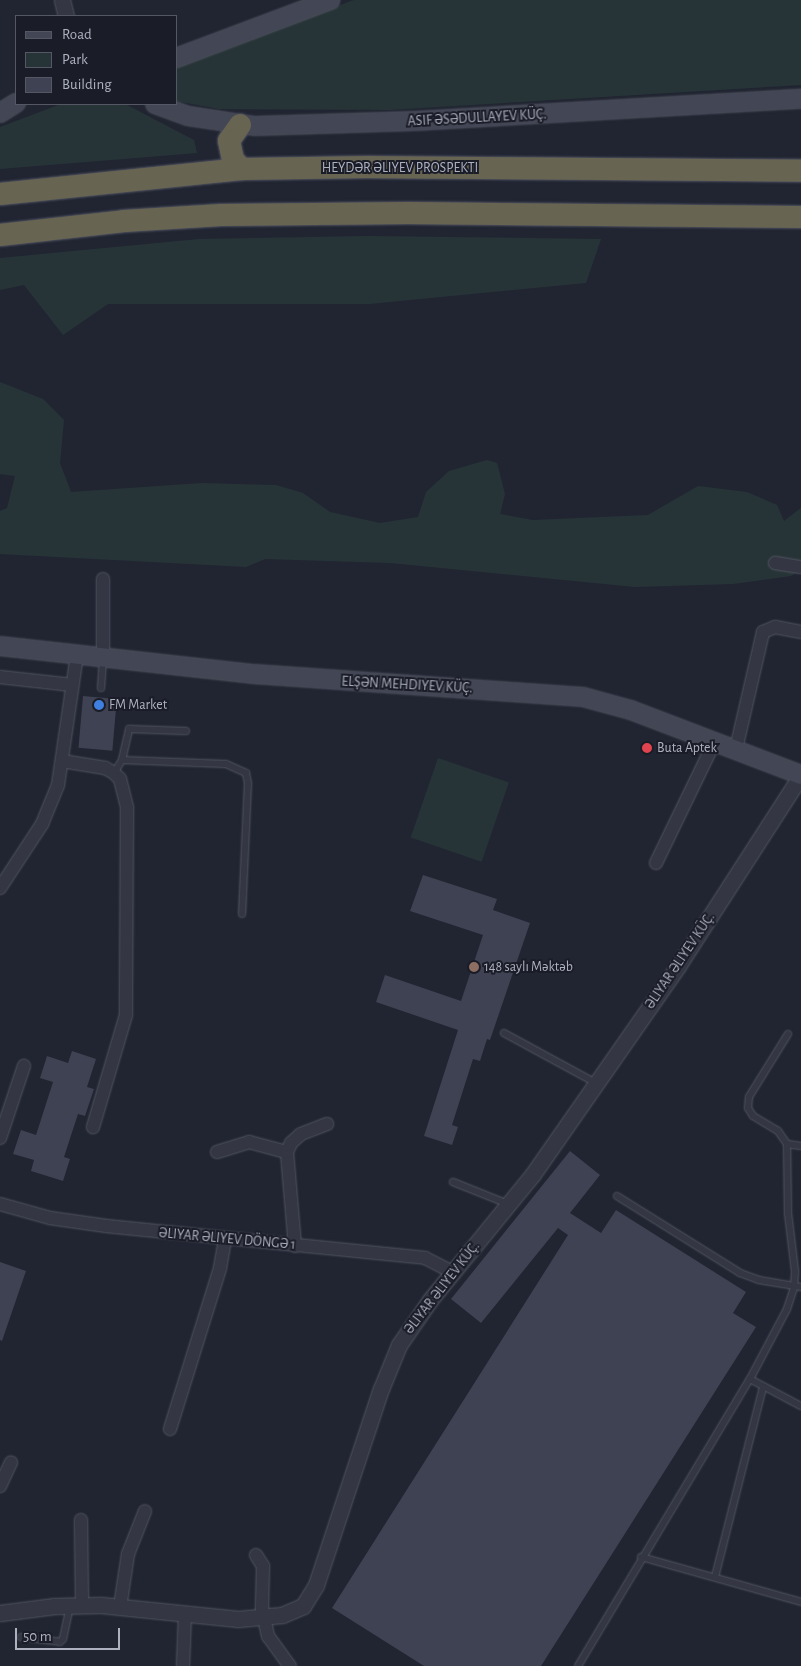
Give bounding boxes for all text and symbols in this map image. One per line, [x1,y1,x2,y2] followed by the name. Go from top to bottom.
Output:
[15,15,178,105] legend
[62,27,92,42] text: Road
[62,52,88,67] text: Park
[62,77,112,92] text: Building
[407,106,547,130] street label: ASIF ƏSƏDULLAYEV KÜÇ.
[322,160,478,176] street label: HEYDƏR ƏLIYEV PROSPEKTI
[341,673,473,697] street label: ELŞƏN MEHDIYEV KÜÇ.
[109,697,167,713] place label: FM Market
[93,699,105,711] marker: FM Market
[657,740,717,756] place label: Buta Aptek
[641,742,653,754] marker: Buta Aptek
[642,910,718,1012] street label: ƏLIYAR ƏLIYEV KÜÇ.
[484,959,573,975] place label: 148 saylı Məktəb
[468,961,480,973] marker: 148 saylı Məktəb
[158,1225,296,1253] street label: ƏLIYAR ƏLIYEV DÖNGƏ 1
[401,1238,483,1338] street label: ƏLIYAR ƏLIYEV KÜÇ.
[18,1618,122,1650] scale bar
[23,1629,52,1644] text: 50 m

